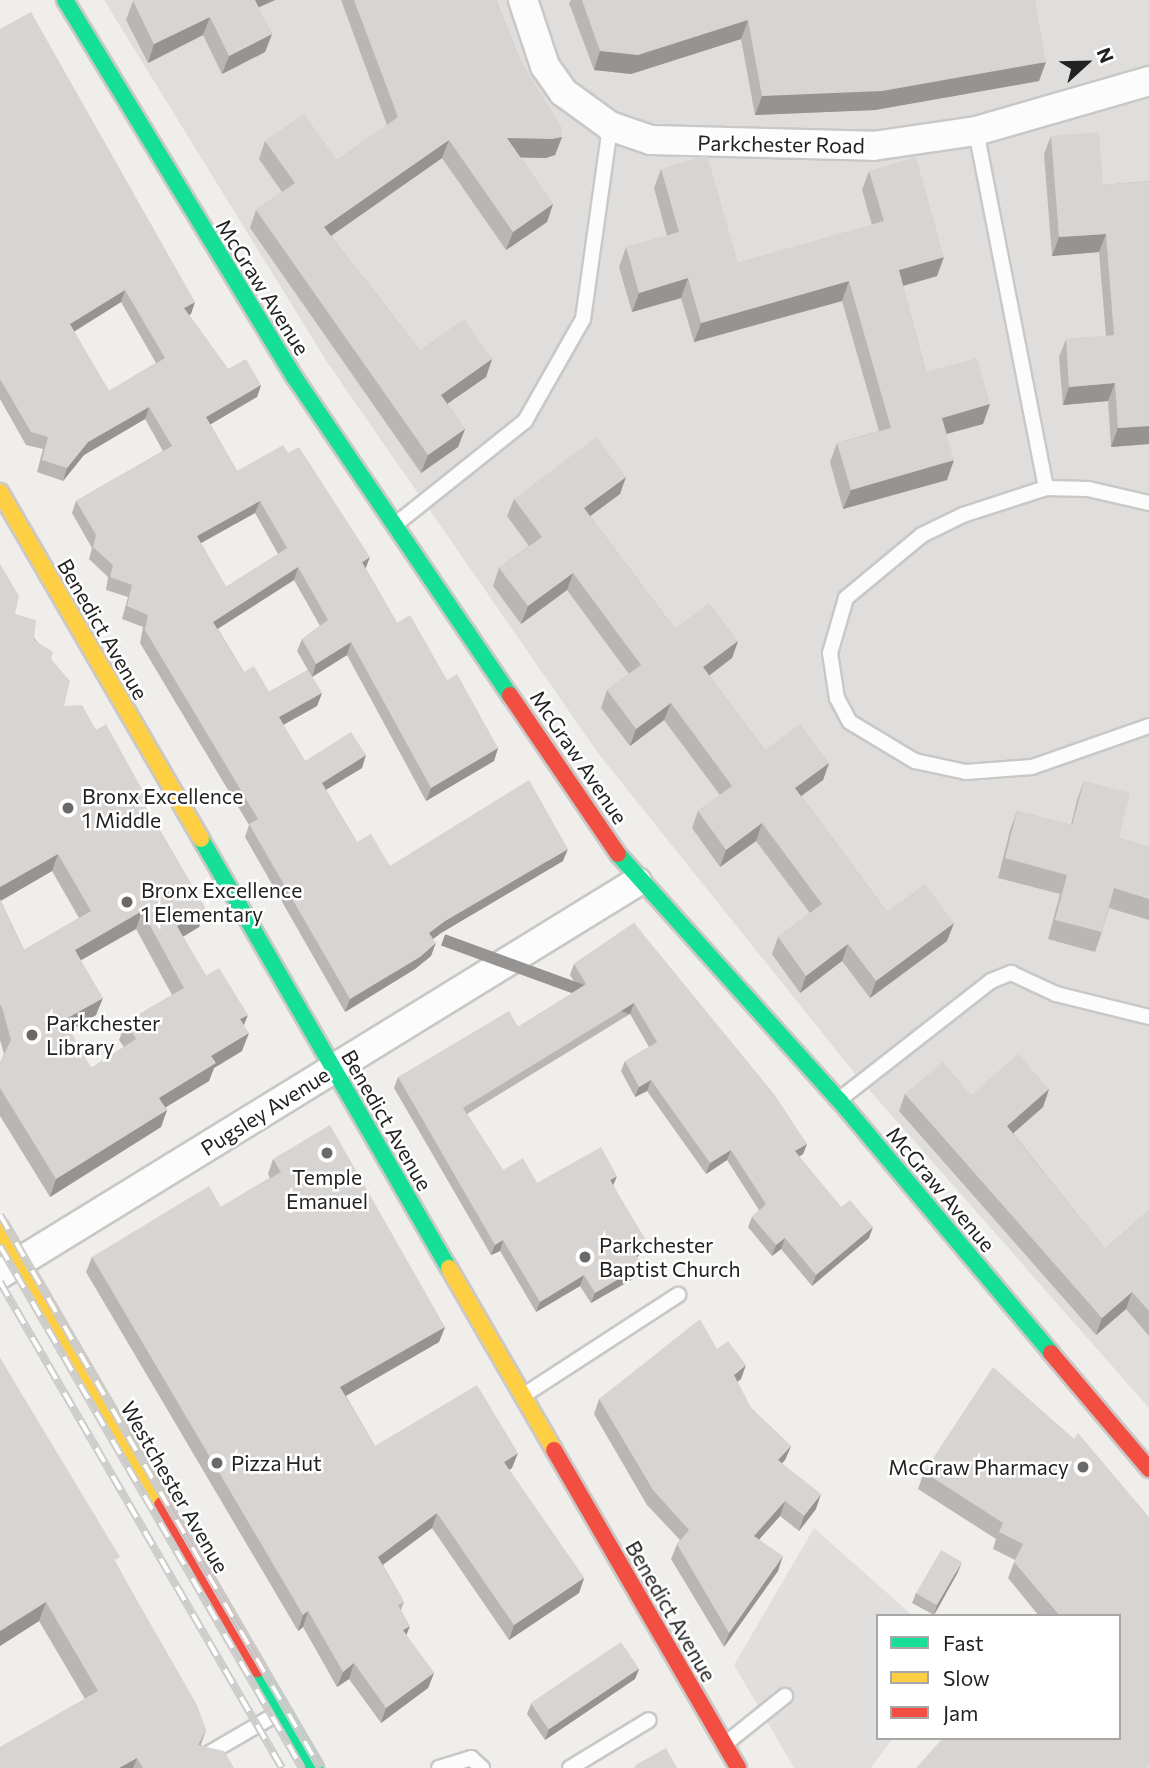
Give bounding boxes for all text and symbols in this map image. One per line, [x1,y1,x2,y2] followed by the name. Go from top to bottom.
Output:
[1051,28,1121,98] north arrow
[1093,44,1119,66] text: N
[697,130,865,158] street label: Parkchester Road
[211,214,315,360] street label: McGraw Avenue
[53,554,153,704] street label: Benedict Avenue
[525,685,633,829] street label: McGraw Avenue
[82,783,243,833] place label: Bronx Excellence 1 Middle
[60,800,76,816] marker: Bronx Excellence 1 Middle
[141,877,302,927] place label: Bronx Excellence 1 Elementary
[119,894,135,910] marker: Bronx Excellence 1 Elementary
[46,1010,160,1060] place label: Parkchester Library
[24,1027,40,1043] marker: Parkchester Library
[337,1045,437,1195] street label: Benedict Avenue
[196,1061,334,1161] street label: Pugsley Avenue
[881,1121,1001,1257] street label: McGraw Avenue
[319,1145,335,1161] marker: Temple Emanuel
[286,1164,368,1214] place label: Temple Emanuel
[599,1232,741,1282] place label: Parkchester Baptist Church
[577,1249,593,1265] marker: Parkchester Baptist Church
[116,1397,234,1577] street label: Westchester Avenue
[231,1450,322,1476] place label: Pizza Hut
[888,1454,1069,1480] place label: McGraw Pharmacy
[209,1455,225,1471] marker: Pizza Hut
[1075,1459,1091,1475] marker: McGraw Pharmacy
[621,1536,721,1686] street label: Benedict Avenue
[876,1614,1121,1740] legend
[943,1630,984,1655] text: Fast
[943,1665,990,1690] text: Slow
[943,1700,978,1725] text: Jam

